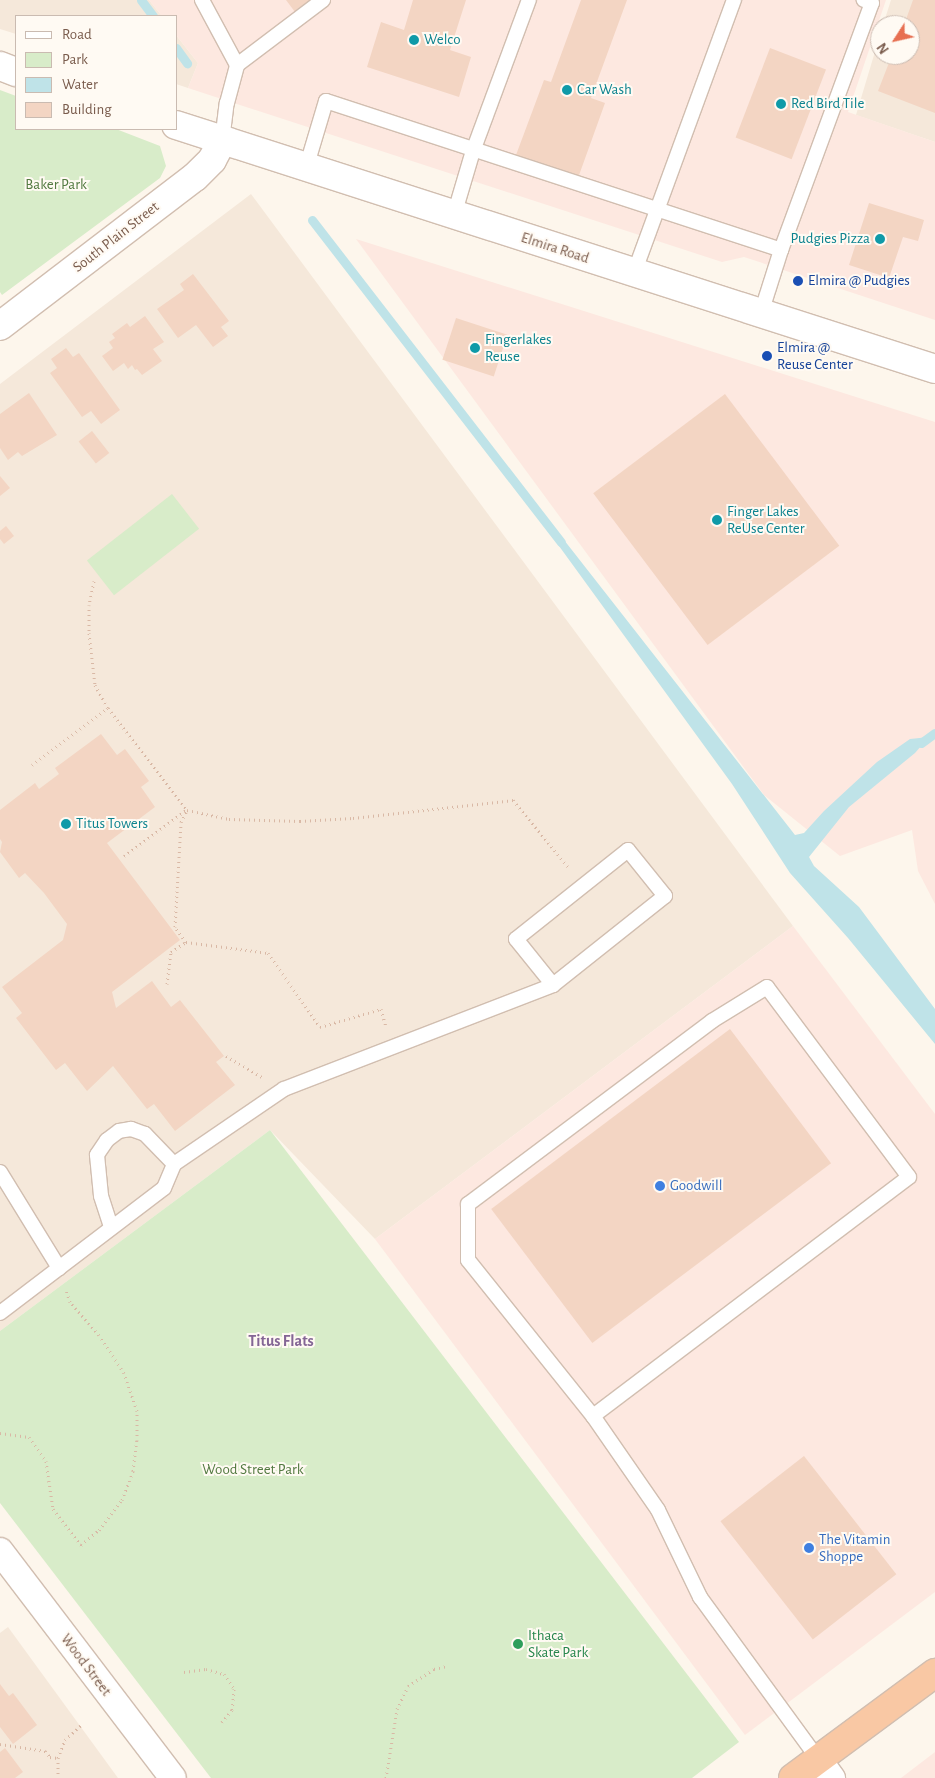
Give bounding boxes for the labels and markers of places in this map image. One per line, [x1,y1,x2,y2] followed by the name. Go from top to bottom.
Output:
[424,31,460,49] place label: Welco
[408,34,420,46] marker: Welco
[577,81,632,99] place label: Car Wash
[561,84,573,96] marker: Car Wash
[791,95,864,113] place label: Red Bird Tile
[775,98,787,110] marker: Red Bird Tile
[790,230,870,248] place label: Pudgies Pizza
[874,233,886,245] marker: Pudgies Pizza
[808,272,910,290] place label: Elmira @ Pudgies
[792,275,804,287] marker: Elmira @ Pudgies
[485,330,552,365] place label: Fingerlakes Reuse
[777,338,853,373] place label: Elmira @ Reuse Center
[469,342,481,354] marker: Fingerlakes Reuse
[761,350,773,362] marker: Elmira @ Reuse Center
[727,502,805,537] place label: Finger Lakes ReUse Center
[711,514,723,526] marker: Finger Lakes ReUse Center
[76,815,148,833] place label: Titus Towers
[60,818,72,830] marker: Titus Towers
[670,1177,722,1195] place label: Goodwill
[654,1180,666,1192] marker: Goodwill
[819,1530,890,1565] place label: The Vitamin Shoppe
[803,1542,815,1554] marker: The Vitamin Shoppe
[528,1626,588,1661] place label: Ithaca Skate Park
[512,1638,524,1650] marker: Ithaca Skate Park

